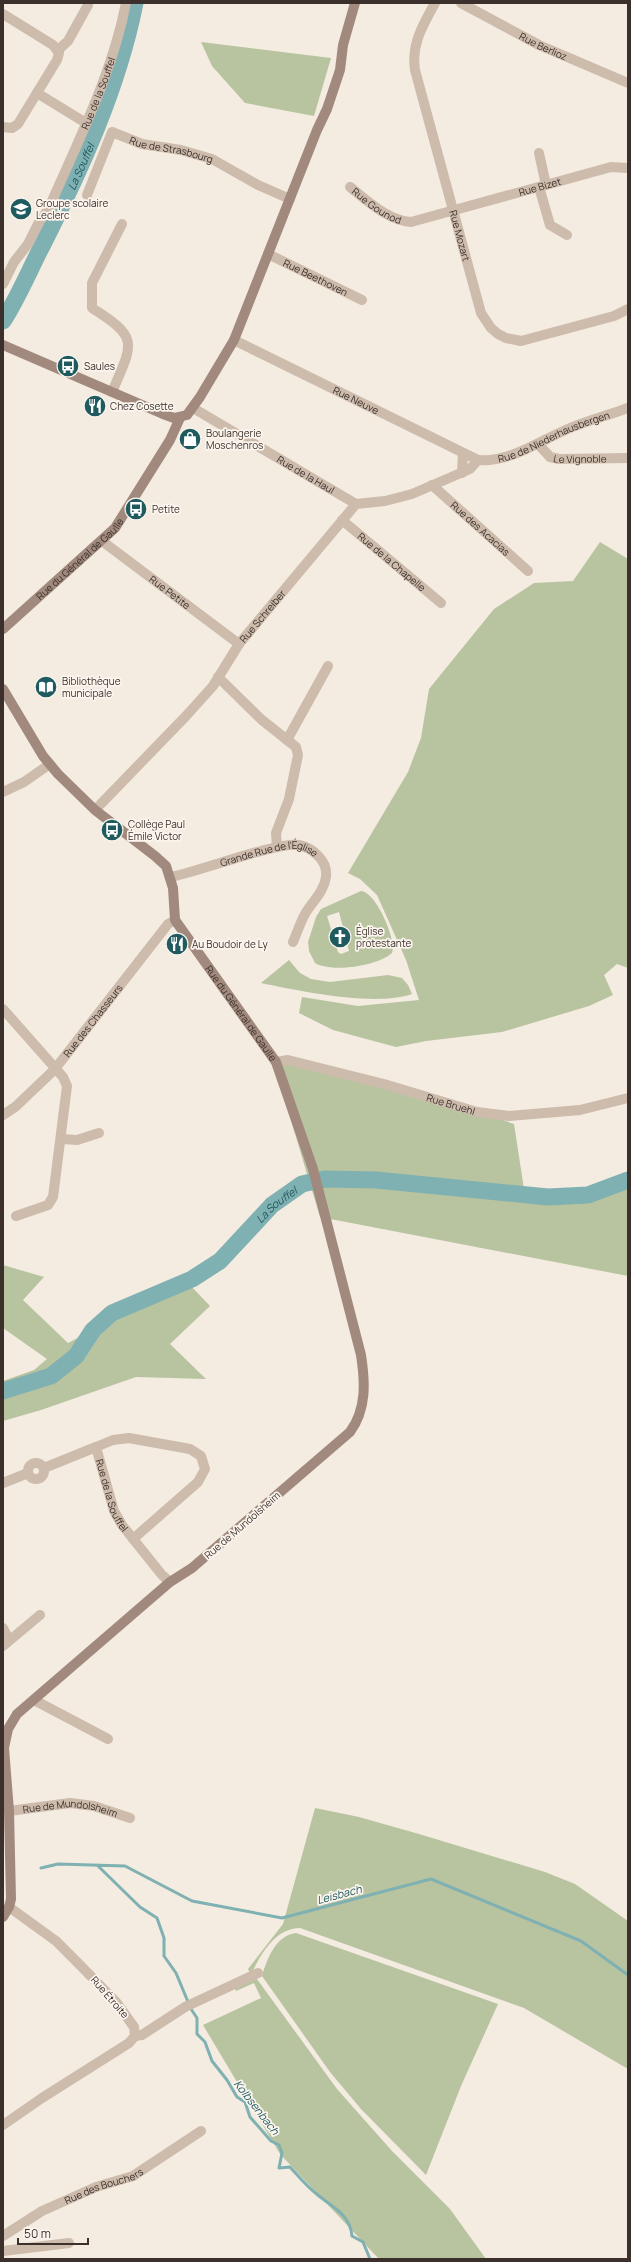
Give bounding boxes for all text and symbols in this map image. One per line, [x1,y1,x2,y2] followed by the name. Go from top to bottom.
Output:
[517,29,569,63] street label: Rue Berlioz
[78,55,118,132] street label: Rue de la Souffel
[127,133,215,166] street label: Rue de Strasbourg
[63,139,98,192] water label: La Souffel
[517,174,563,199] street label: Rue Bizet
[349,184,403,227] street label: Rue Gounod
[8,196,34,222] school or university icon: Groupe scolaire Leclerc
[36,196,108,222] place label: Groupe scolaire Leclerc
[446,208,474,263] street label: Rue Mozart
[281,256,350,299] street label: Rue Beethoven
[55,353,81,379] bus stop icon: Saules
[84,359,115,373] place label: Saules
[331,383,381,417] street label: Rue Neuve
[82,393,108,419] restaurant icon: Chez Cosette
[110,399,174,413] place label: Chez Cosette
[496,408,611,466] street label: Rue de Niederhausbergen
[177,426,203,452] shop icon: Boulangerie Moschenros
[206,426,263,452] place label: Boulangerie Moschenros
[552,451,607,466] street label: Le Vignoble
[274,452,337,497] street label: Rue de la Haul
[123,496,149,522] bus stop icon: Petite
[448,498,513,559] street label: Rue des Acacias
[152,502,180,516] place label: Petite
[33,515,127,603] street label: Rue du Général de Gaulle
[355,529,429,594] street label: Rue de la Chapelle
[147,572,193,612] street label: Rue Petite
[236,586,289,645] street label: Rue Schreiber
[33,674,59,700] library icon: Bibliothèque municipale
[62,674,121,700] place label: Bibliothèque municipale
[99,817,125,843] bus stop icon: Collège Paul Émile Victor
[128,817,185,843] place label: Collège Paul Émile Victor
[218,838,321,870] street label: Grande Rue de l'Église
[327,924,353,950] church icon: Église protestante
[356,924,412,950] place label: Église protestante
[164,931,190,957] restaurant icon: Au Boudoir de Ly
[192,937,268,951] place label: Au Boudoir de Ly
[202,962,280,1064] street label: Rue du Général de Gaulle
[60,981,126,1060] street label: Rue des Chasseurs
[425,1090,477,1118] street label: Rue Bruehl
[252,1182,301,1226] water label: La Souffel
[93,1457,132,1535] street label: Rue de la Souffel
[201,1488,283,1562] street label: Rue de Mundolsheim
[22,1796,119,1820] street label: Rue de Mundolsheim
[315,1881,363,1907] water label: Leisbach
[88,1973,132,2021] street label: Rue Étroite
[231,2077,283,2138] water label: Kolbsenbach
[62,2164,146,2207] street label: Rue des Bouchers
[18,2220,88,2246] scale bar
[24,2225,51,2242] text: 50 m

